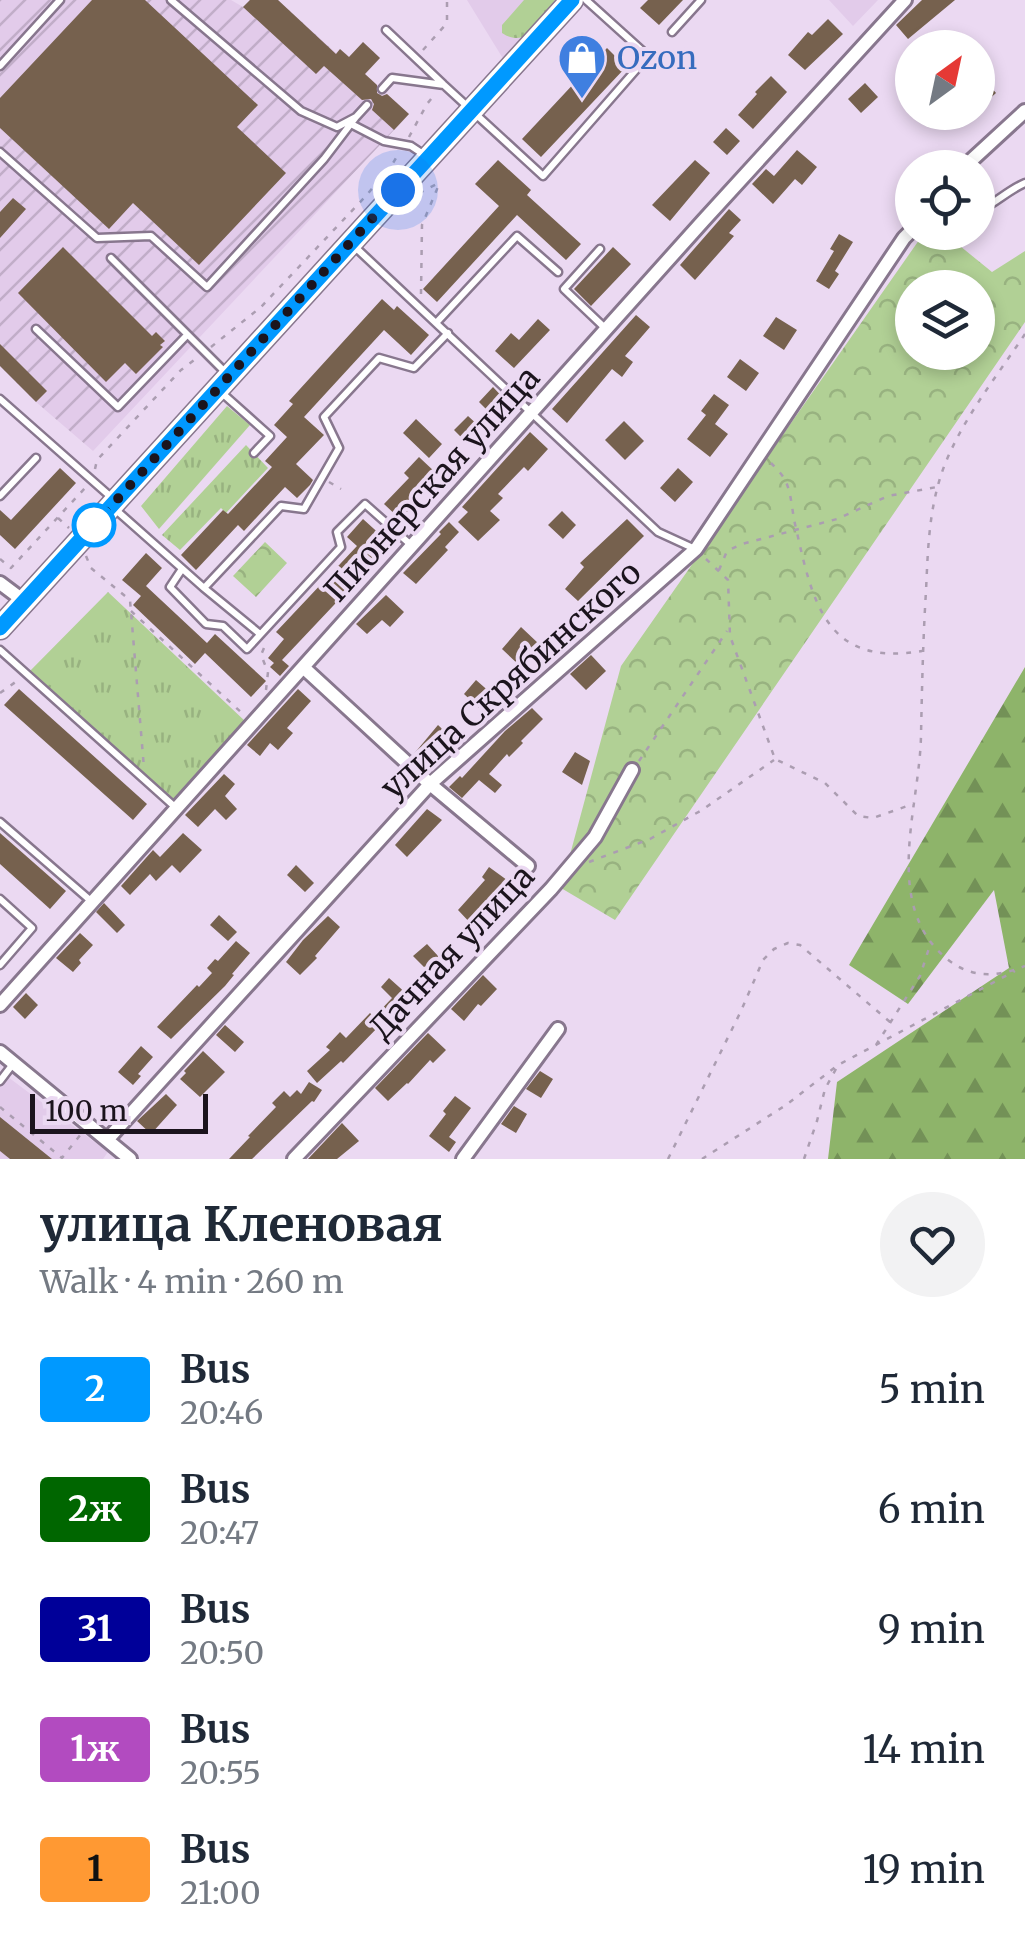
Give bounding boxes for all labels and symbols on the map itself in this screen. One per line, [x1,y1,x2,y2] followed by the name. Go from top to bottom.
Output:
[895,30,995,130] north arrow
[556,32,608,100] shop icon: Ozon
[617,38,697,78] place label: Ozon
[373,165,423,215] your location
[316,358,548,610] street label: Пионерская улица
[73,504,115,546] unlabelled marker
[373,553,649,807] street label: улица Скрябинского
[361,857,543,1047] street label: Дачная улица
[30,1089,208,1134] scale bar

